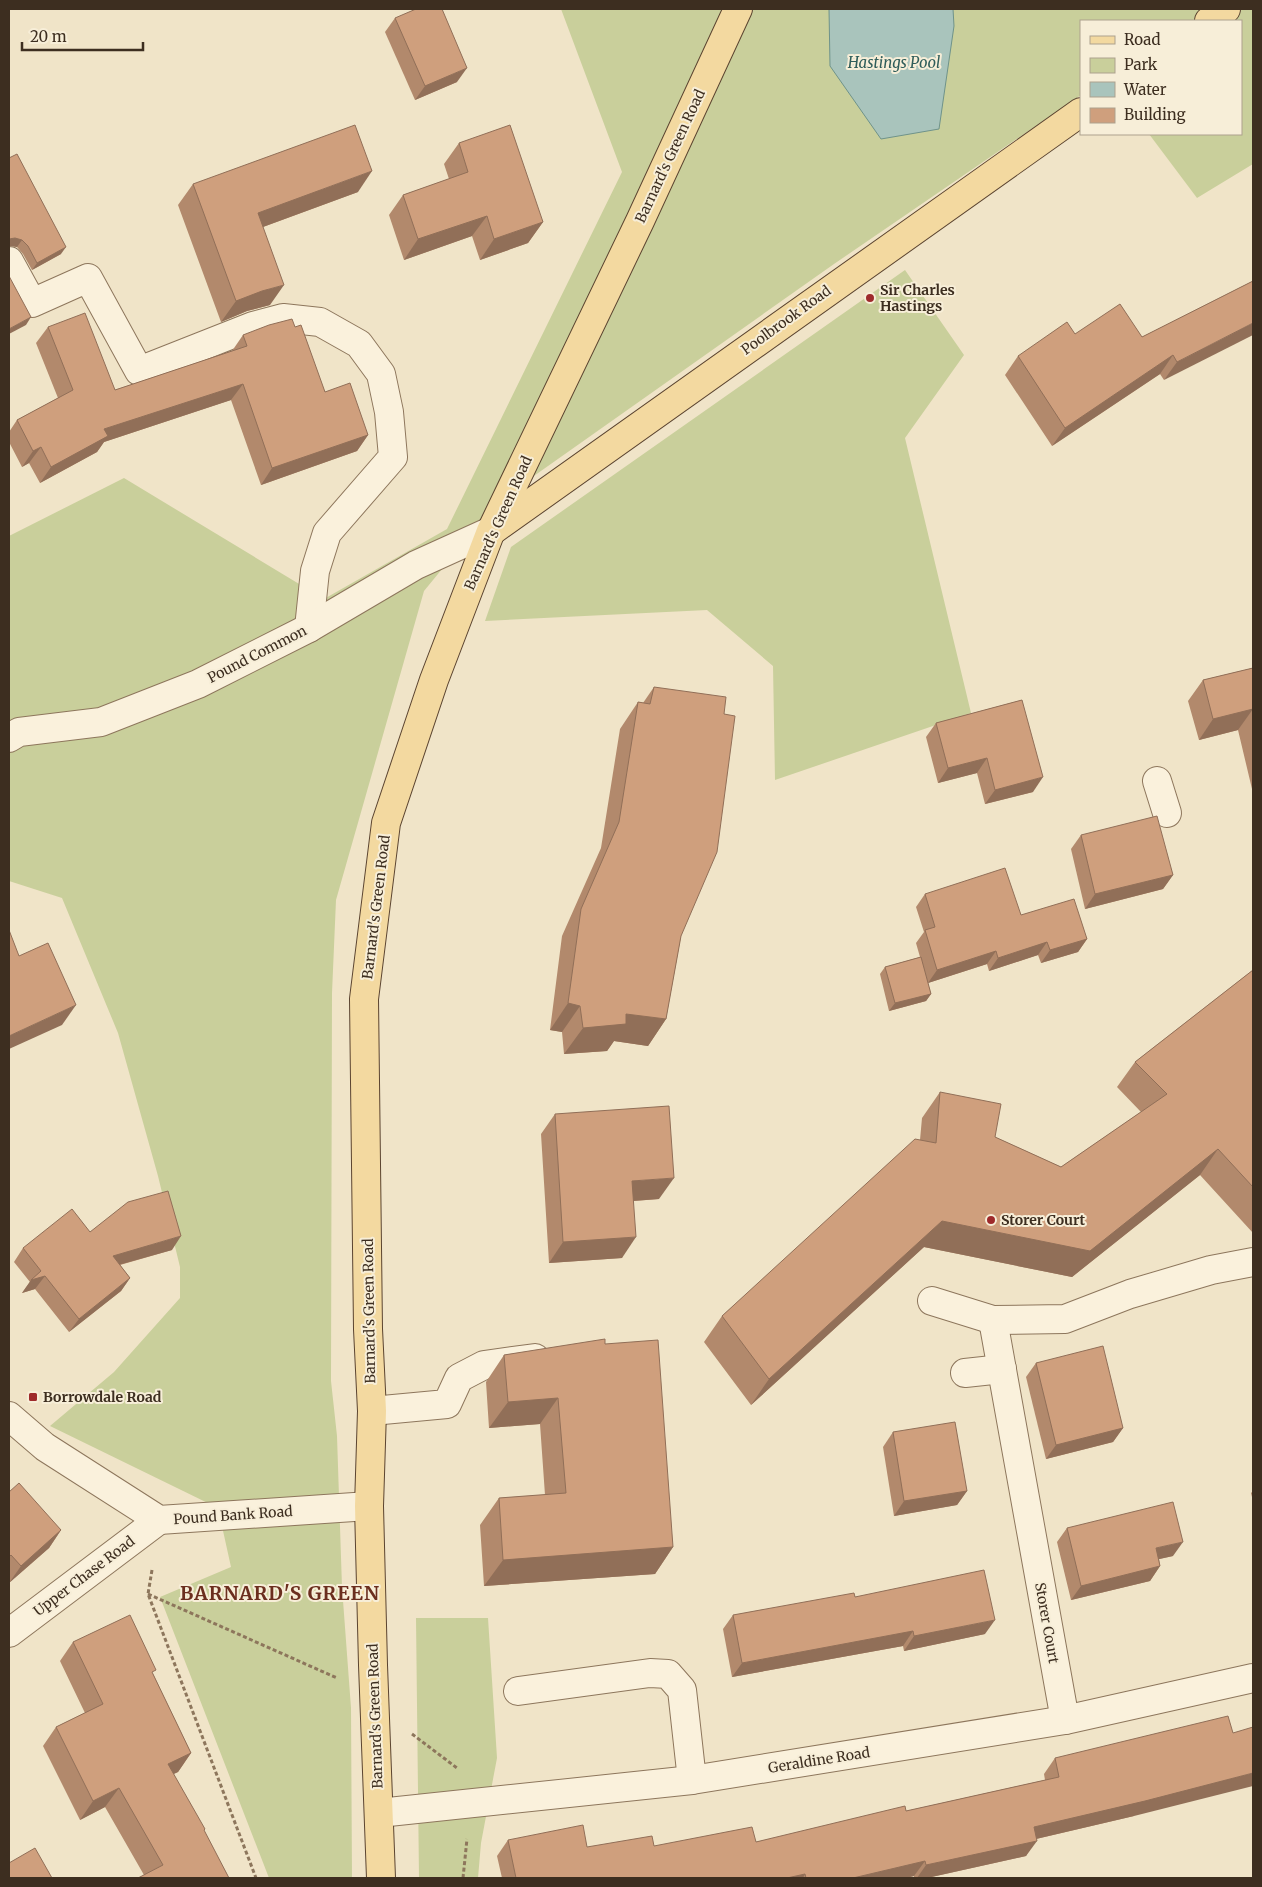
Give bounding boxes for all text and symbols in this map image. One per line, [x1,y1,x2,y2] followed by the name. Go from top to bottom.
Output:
[22,20,144,52] scale bar
[1080,20,1242,135] legend
[30,27,67,46] text: 20 m
[1124,30,1160,49] text: Road
[847,53,940,72] water label: Hastings Pool
[1124,55,1158,74] text: Park
[1123,80,1167,99] text: Water
[631,86,709,226] street label: Barnard's Green Road
[1124,105,1186,124] text: Building
[738,281,835,359] street label: Poolbrook Road
[880,281,955,315] place label: Sir Charles Hastings
[864,292,876,304] marker: Sir Charles Hastings
[460,453,536,593] street label: Barnard's Green Road
[204,621,310,687] street label: Pound Common
[358,833,394,980] street label: Barnard's Green Road
[1001,1211,1085,1229] place label: Storer Court
[985,1214,997,1226] marker: Storer Court
[359,1238,379,1384] street label: Barnard's Green Road
[43,1388,162,1406] place label: Borrowdale Road
[27,1391,39,1403] marker: Borrowdale Road
[173,1502,294,1528] street label: Pound Bank Road
[30,1532,139,1620] street label: Upper Chase Road
[180,1581,380,1605] district label: BARNARD'S GREEN
[1031,1581,1063,1665] street label: Storer Court
[363,1643,387,1789] street label: Barnard's Green Road
[767,1743,872,1777] street label: Geraldine Road

